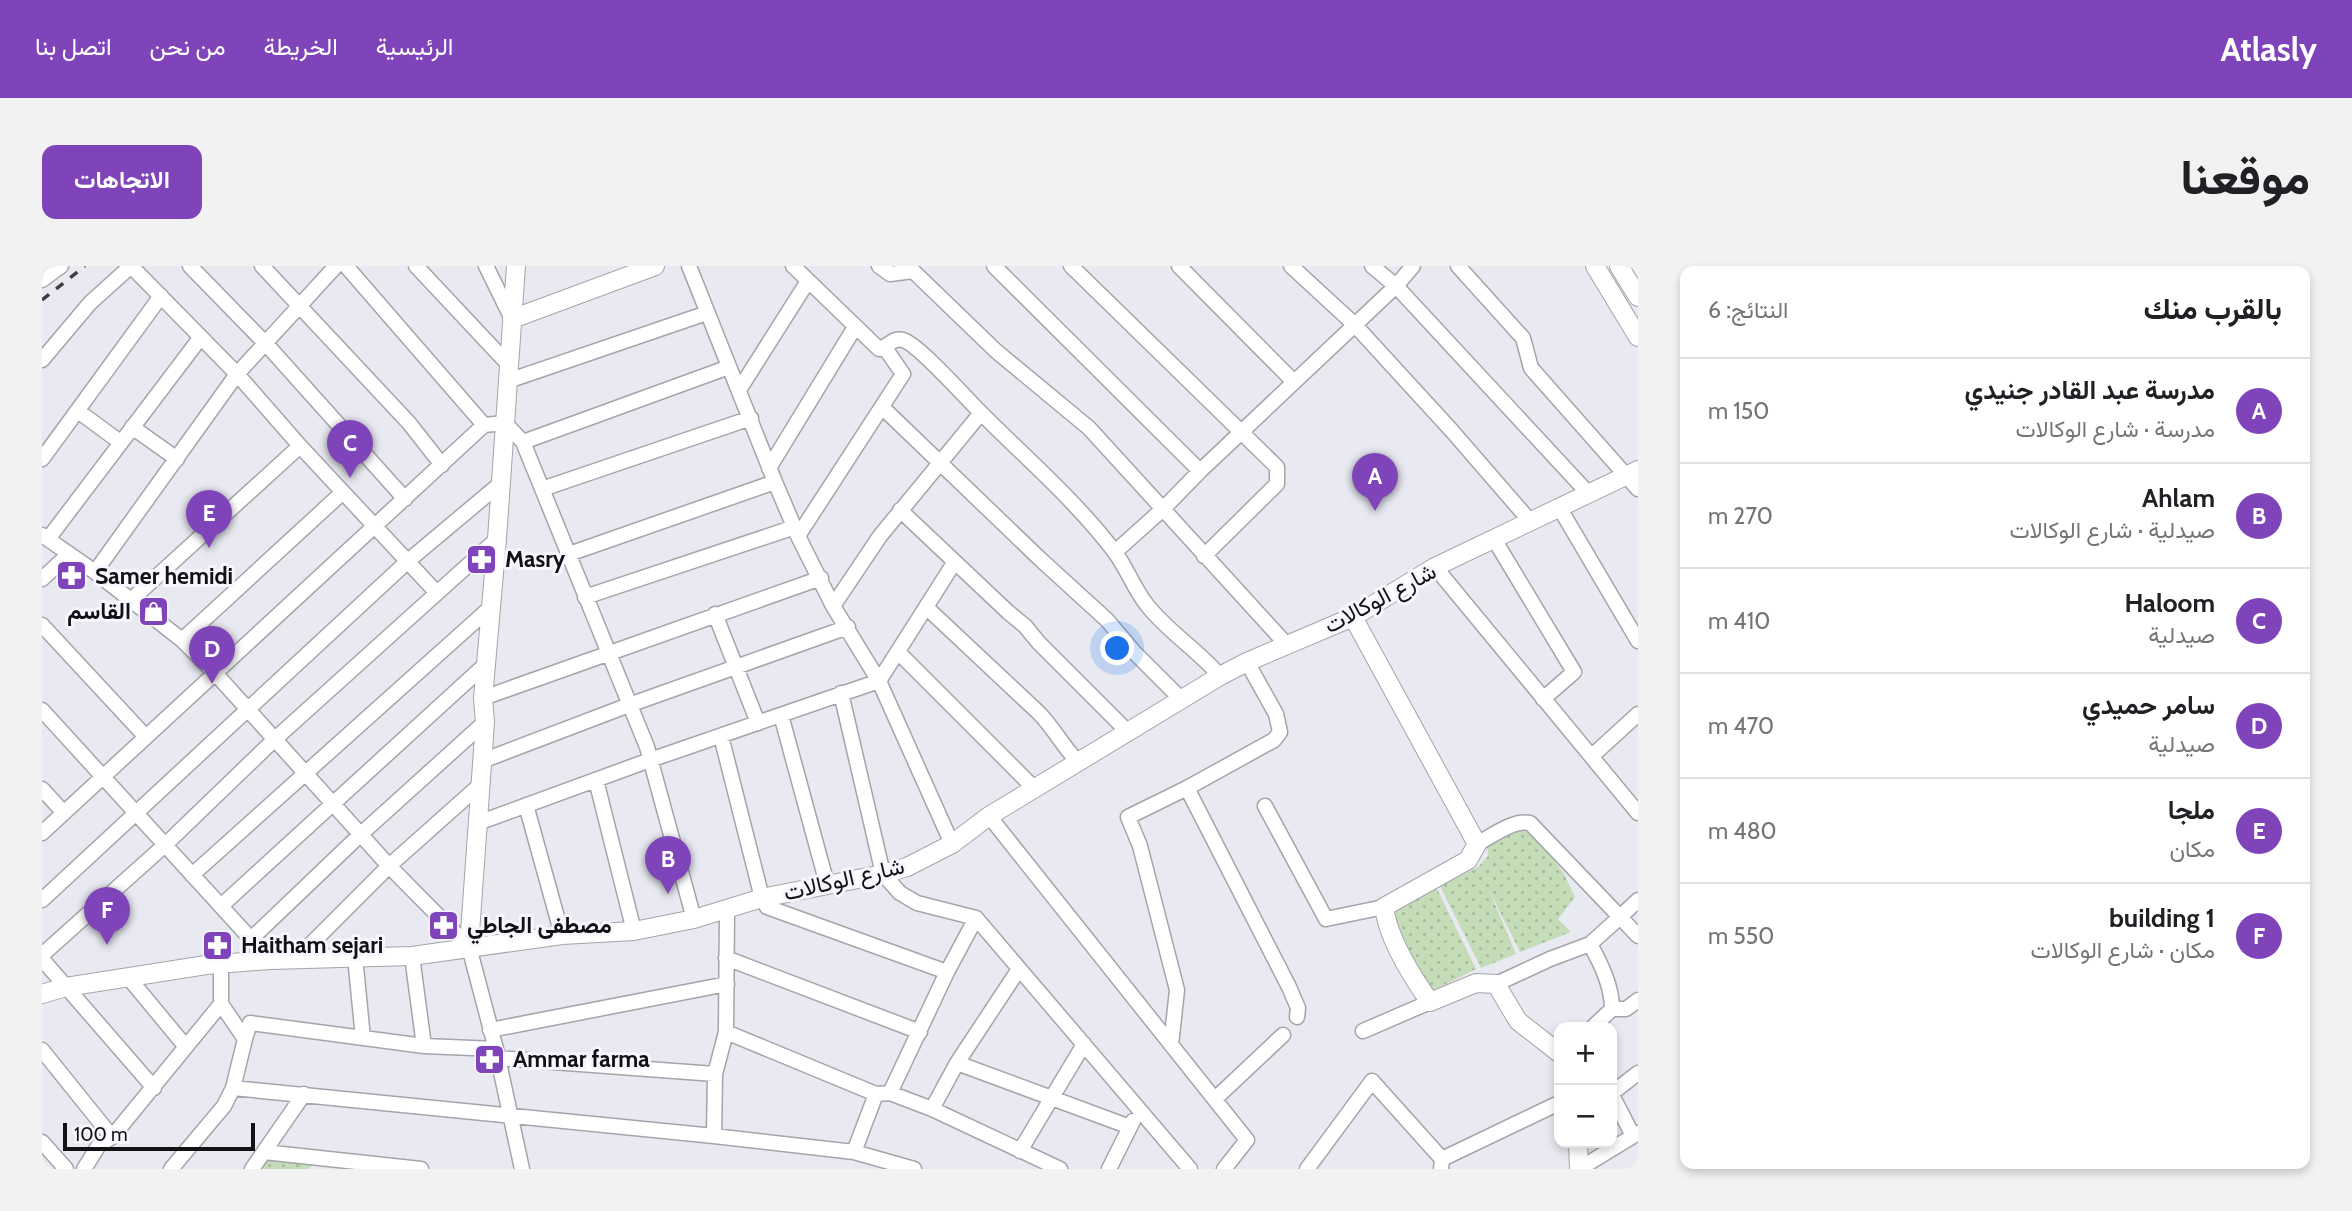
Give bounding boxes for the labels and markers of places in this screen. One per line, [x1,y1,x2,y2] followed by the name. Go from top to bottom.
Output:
[327,420,373,478] pin: C
[1352,453,1398,511] pin: A
[186,490,232,548] pin: E
[465,542,499,576] pharmacy icon: Masry
[505,545,566,573] place label: Masry
[55,559,89,593] pharmacy icon: Samer hemidi
[95,562,233,590] place label: Samer hemidi
[137,594,171,628] shop icon: القاسم
[67,597,131,626] place label: القاسم
[189,626,235,684] pin: D
[645,836,691,894] pin: B
[84,887,130,945] pin: F
[427,908,461,942] pharmacy icon: مصطفى الجاطي
[467,911,612,945] place label: مصطفى الجاطي
[201,928,235,962] pharmacy icon: Haitham sejari
[241,931,383,959] place label: Haitham sejari
[473,1042,507,1076] pharmacy icon: Ammar farma
[513,1045,650,1073] place label: Ammar farma

